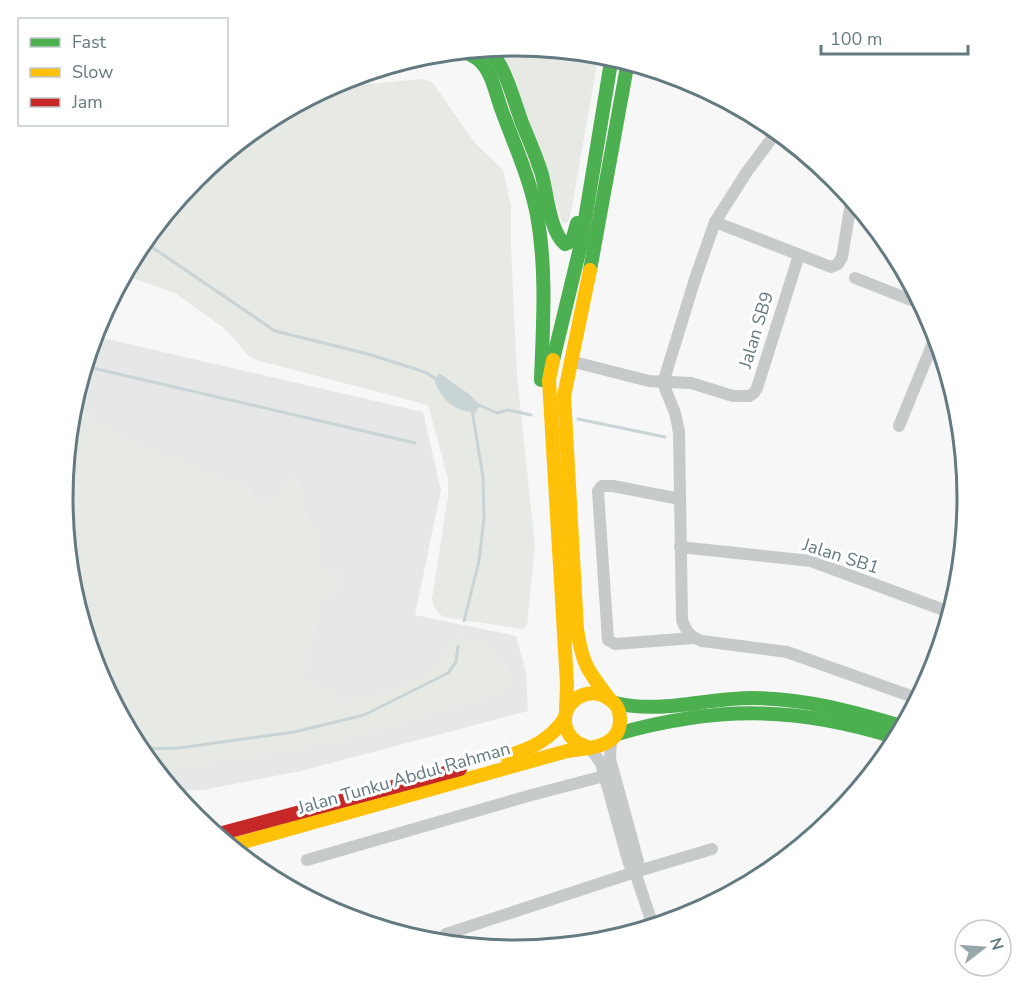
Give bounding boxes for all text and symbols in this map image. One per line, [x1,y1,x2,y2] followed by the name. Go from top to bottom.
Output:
[18,18,228,126] legend
[821,18,968,56] scale bar
[830,27,882,51] text: 100 m
[72,30,107,54] text: Fast
[72,60,113,84] text: Slow
[71,90,103,114] text: Jam
[733,289,779,372] street label: Jalan SB9
[799,532,882,580] street label: Jalan SB1
[294,736,513,820] street label: Jalan Tunku Abdul Rahman
[953,918,1013,978] north arrow
[984,935,1009,953] text: N

